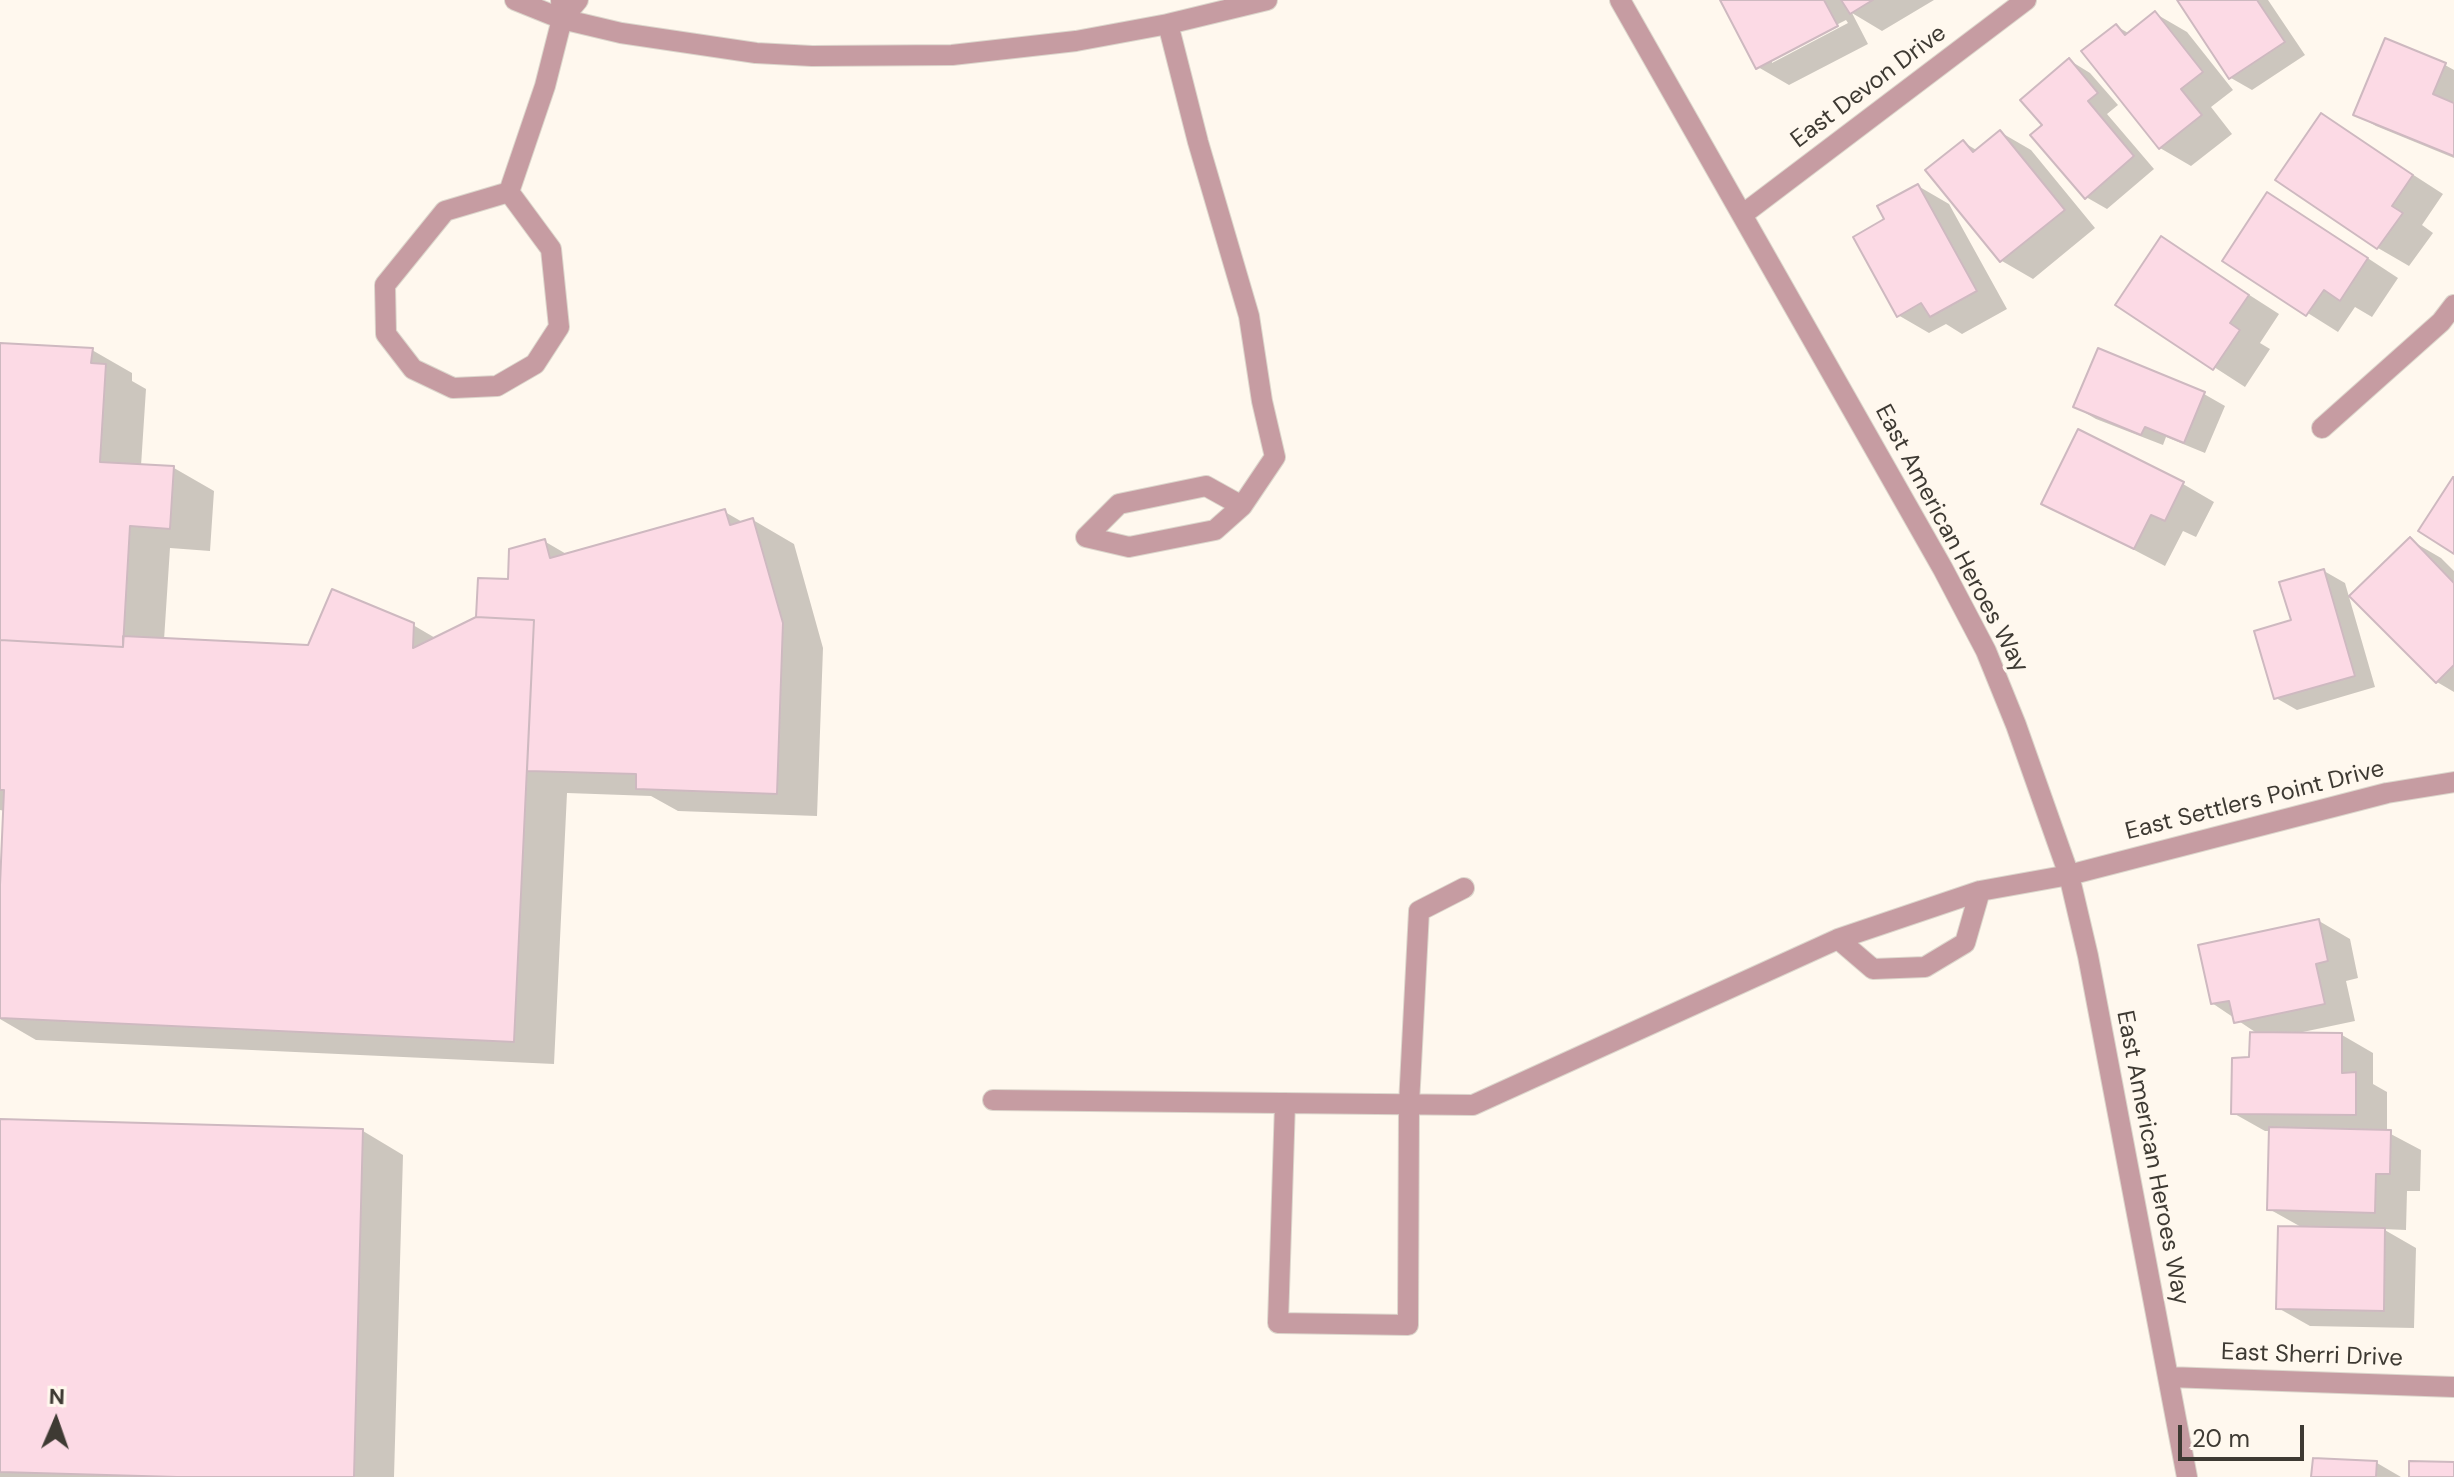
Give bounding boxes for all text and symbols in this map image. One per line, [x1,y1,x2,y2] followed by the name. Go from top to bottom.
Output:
[1786,19,1952,155] street label: East Devon Drive
[1868,400,2034,678] street label: East American Heroes Way
[2123,755,2387,847] street label: East Settlers Point Drive
[2109,1008,2195,1308] street label: East American Heroes Way
[2221,1338,2403,1374] street label: East Sherri Drive
[16,1381,96,1461] north arrow
[48,1382,65,1411] text: N
[2182,1409,2308,1459] scale bar
[2192,1423,2250,1454] text: 20 m

